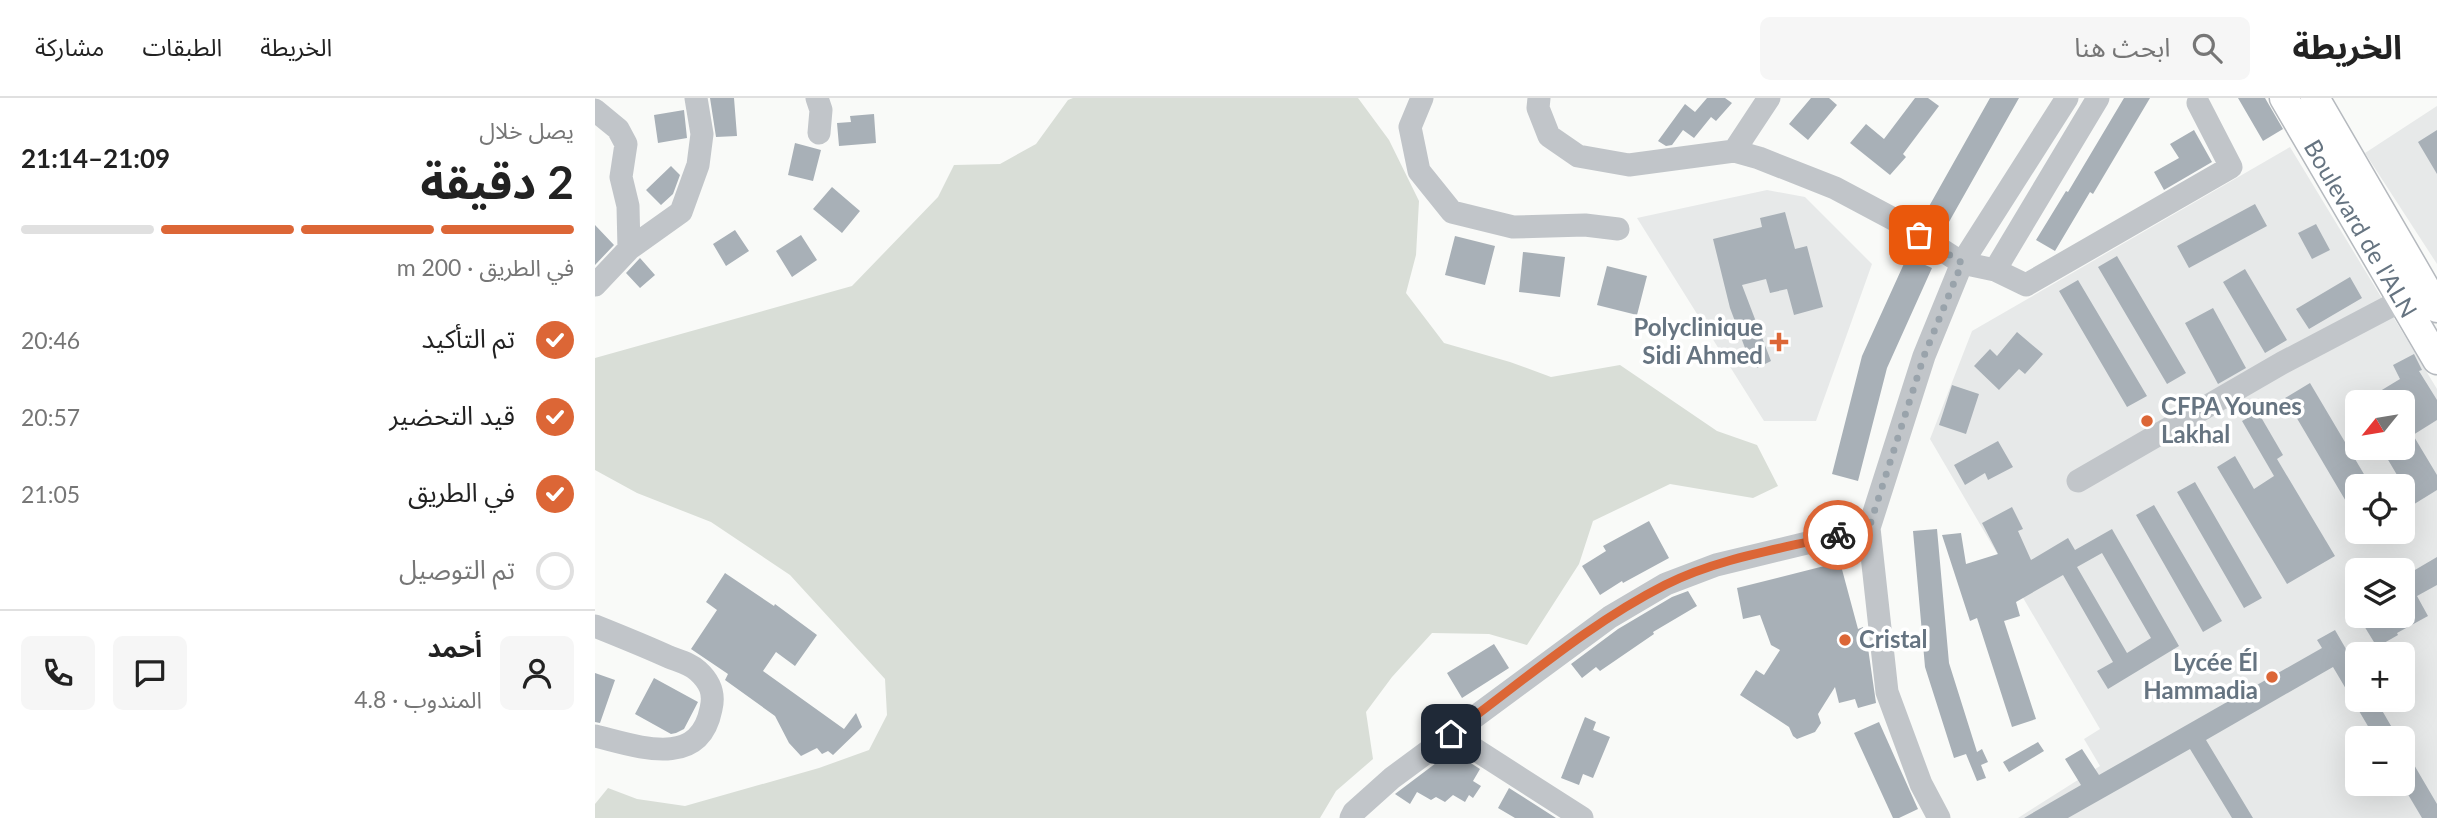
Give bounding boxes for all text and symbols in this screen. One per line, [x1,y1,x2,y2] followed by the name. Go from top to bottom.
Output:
[1760,17,2250,80] search box
[2292,26,2402,66] text: الخريطة
[2188,29,2226,67] icon: search
[2074,31,2170,63] text: ابحث هنا
[35,32,104,61] text: مشاركة
[142,32,222,61] text: الطبقات
[260,32,332,61] text: الخريطة
[479,116,574,144] text: يصل خلال
[2299,134,2424,322] street label: Boulevard de l'ALN
[21,142,170,174] text: 21:09–21:14
[420,154,574,209] text: 2 دقيقة
[1889,205,1949,265] pin
[1900,216,1938,254] icon: bag
[397,253,574,281] text: في الطريق · 200 m
[1633,312,1763,369] place label: Polyclinique Sidi Ahmed
[536,321,574,359] icon: check
[422,322,515,354] text: تم التأكيد
[21,326,80,354] text: 20:46
[1769,332,1789,352] marker: Polyclinique Sidi Ahmed
[2345,390,2415,460] north arrow
[2345,390,2415,796] map controls
[2161,391,2302,448] place label: CFPA Younes Lakhal
[536,398,574,436] icon: check
[389,399,515,431] text: قيد التحضير
[21,403,80,431] text: 20:57
[2139,413,2155,429] marker: CFPA Younes Lakhal
[2345,474,2415,544] button: locate
[536,475,574,513] icon: check
[408,476,515,508] text: في الطريق
[21,480,80,508] text: 21:05
[1803,500,1873,570] courier
[1819,516,1857,554] icon: bike
[399,553,515,585] text: تم التوصيل
[2345,558,2415,628] button: layers
[1859,624,1928,653] place label: Cristal
[428,631,482,663] text: أحمد
[1837,632,1853,648] marker: Cristal
[21,636,95,710] button: phone
[113,636,187,710] button: chat
[500,636,574,710] button: person
[2345,642,2415,712] button: +
[2143,647,2258,704] place label: Lycée Él Hammadia
[2264,669,2280,685] marker: Lycée Él Hammadia
[354,685,482,713] text: المندوب · 4.8
[1421,704,1481,764] pin
[1432,715,1470,753] icon: home
[2345,726,2415,796] button: −

